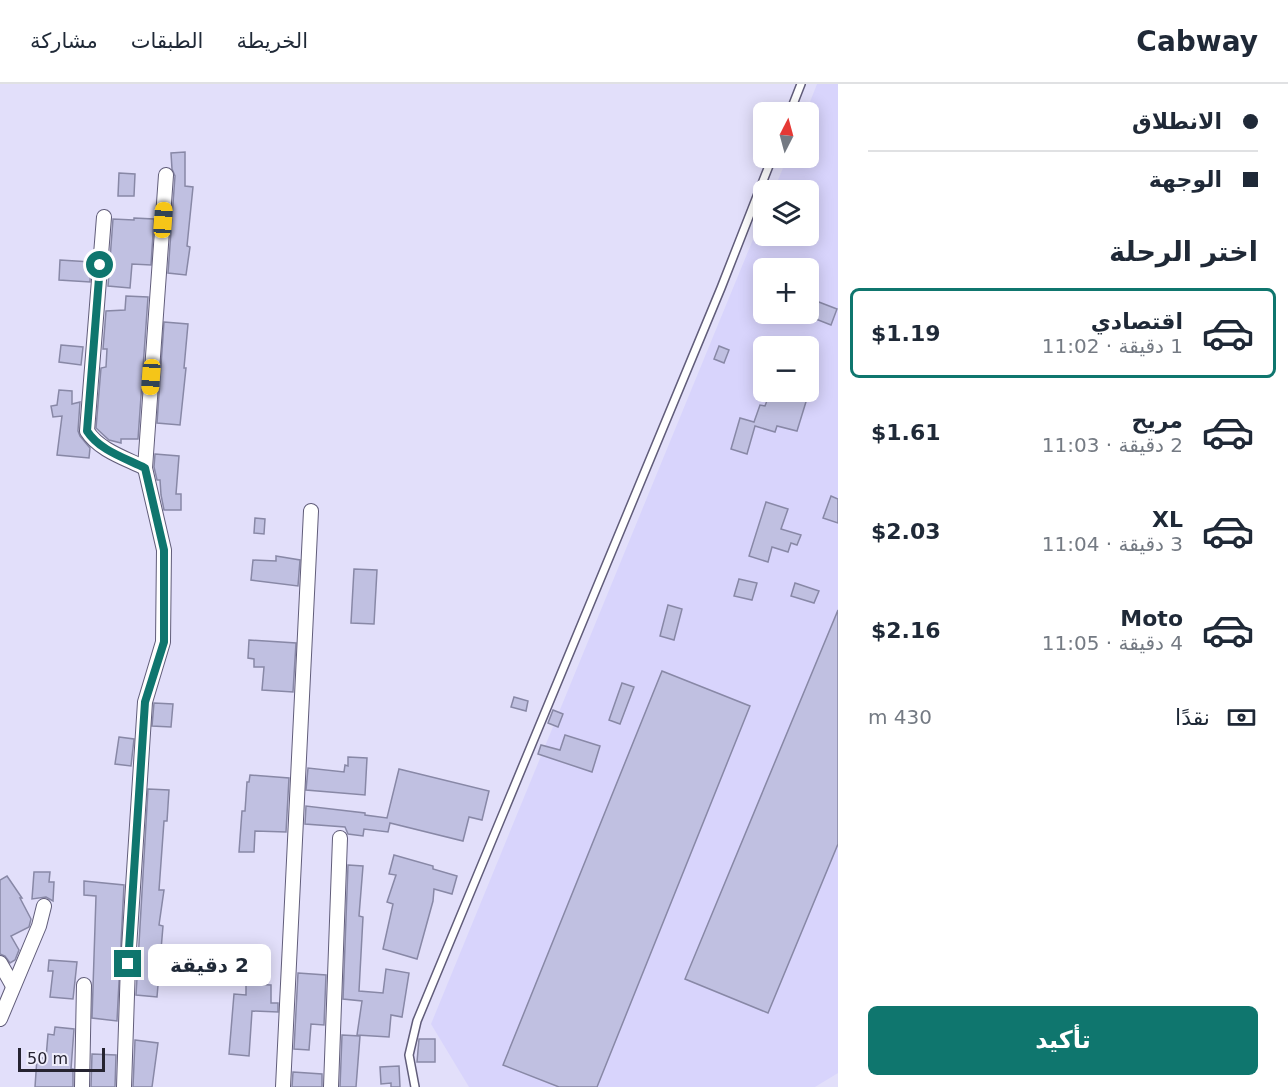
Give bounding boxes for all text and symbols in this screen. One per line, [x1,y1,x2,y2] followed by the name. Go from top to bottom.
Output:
[1136,25,1258,58] text: Cabway
[30,29,98,53] text: مشاركة
[131,29,203,53] text: الطبقات
[236,29,308,53] text: الخريطة
[753,102,819,168] north arrow
[753,102,819,402] map controls
[1132,109,1222,134] text: الانطلاق
[1149,167,1222,192] text: الوجهة
[753,180,819,246] button: layers
[153,201,173,239] car
[1109,236,1258,267] text: اختر الرحلة
[86,251,113,278] route start
[753,258,819,324] button: +
[1201,306,1255,360] icon: car
[1091,309,1183,334] text: اقتصادي
[871,321,941,346] text: $1.19
[1042,334,1183,358] text: 1 دقيقة · 11:02
[753,336,819,402] button: −
[141,358,161,396] car
[1201,405,1255,459] icon: car
[1132,408,1183,433] text: مريح
[871,420,941,445] text: $1.61
[1042,433,1183,457] text: 2 دقيقة · 11:03
[1201,504,1255,558] icon: car
[1152,507,1183,532] text: XL
[871,519,941,544] text: $2.03
[1042,532,1183,556] text: 3 دقيقة · 11:04
[1201,603,1255,657] icon: car
[1120,606,1183,631] text: Moto
[871,618,941,643] text: $2.16
[1042,631,1183,655] text: 4 دقيقة · 11:05
[1225,701,1258,734] icon: cash
[868,705,932,729] text: 430 m
[1175,705,1210,730] text: نقدًا
[149,943,272,985] callout: 2 دقيقة
[114,950,141,977] route end
[170,953,249,977] text: 2 دقيقة
[868,1006,1258,1075] button: تأكيد
[18,1045,105,1072] scale bar
[27,1049,68,1068] text: 50 m

